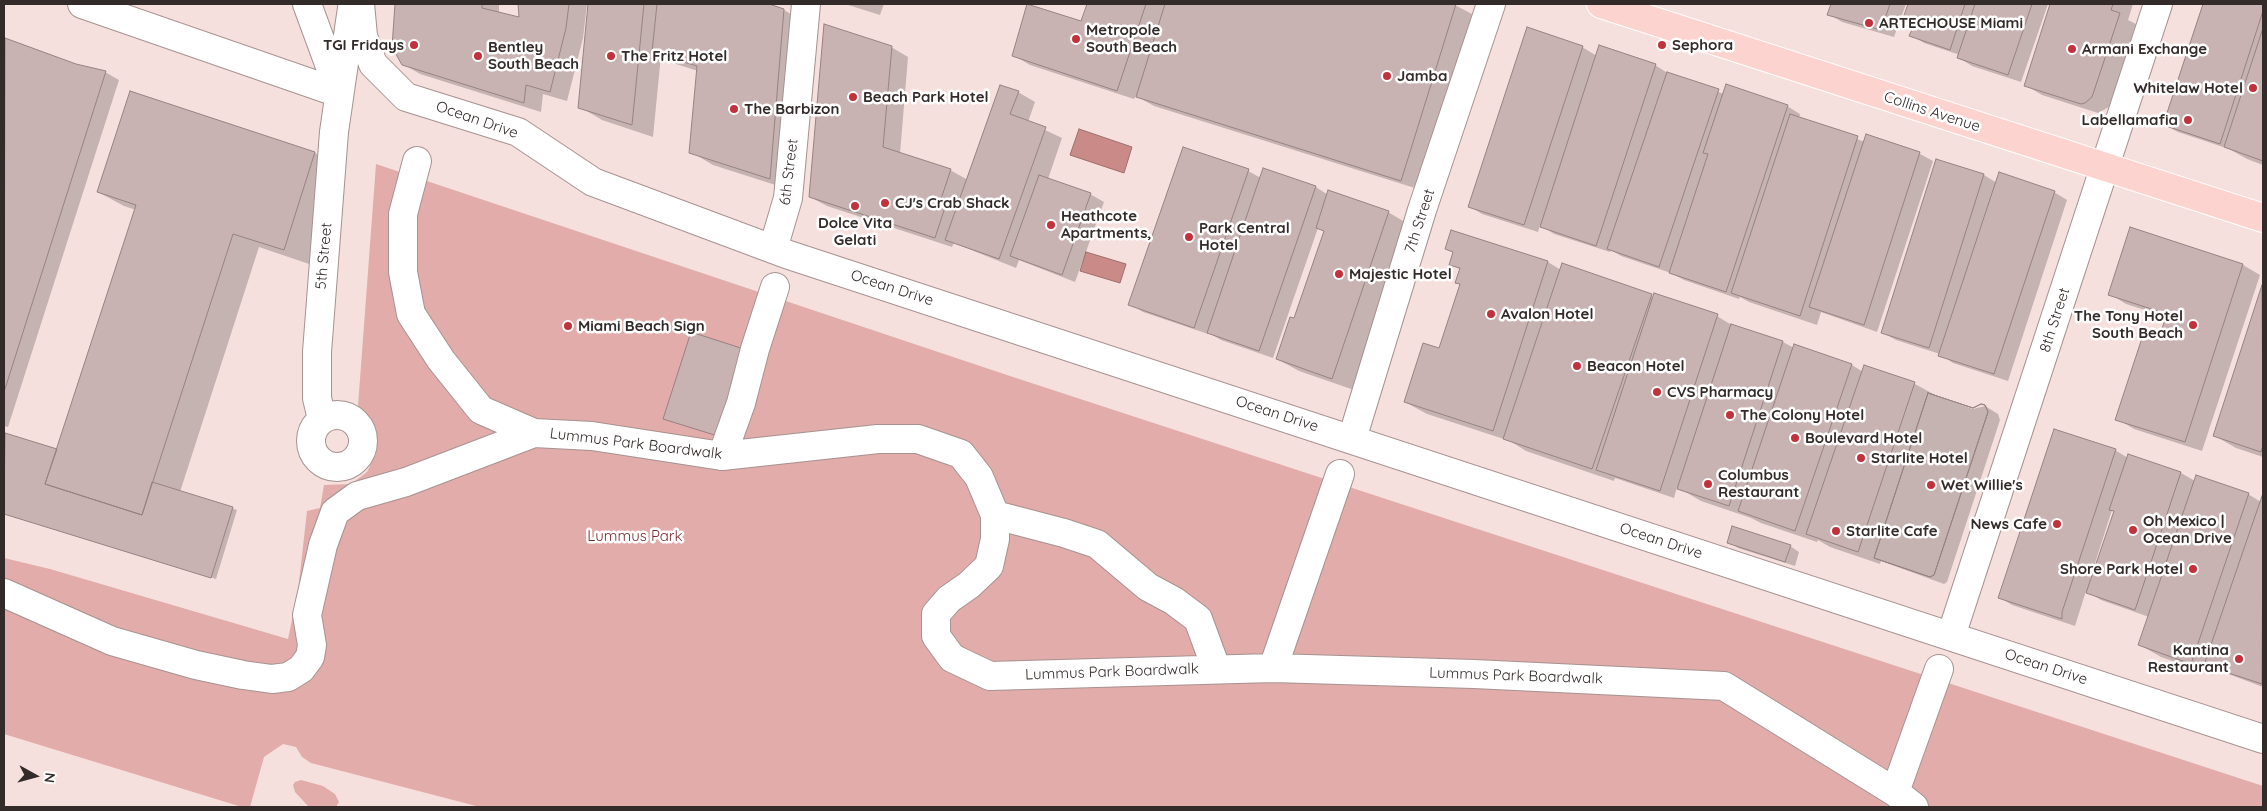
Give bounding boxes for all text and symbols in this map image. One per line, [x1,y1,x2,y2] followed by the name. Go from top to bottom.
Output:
[1879,14,2023,32] place label: ARTECHOUSE Miami
[1863,17,1875,29] marker: ARTECHOUSE Miami
[1086,21,1177,56] place label: Metropole South Beach
[1070,33,1082,45] marker: Metropole South Beach
[323,36,404,54] place label: TGI Fridays
[1672,36,1733,54] place label: Sephora
[488,38,579,73] place label: Bentley South Beach
[408,39,420,51] marker: TGI Fridays
[1656,39,1668,51] marker: Sephora
[2082,40,2207,58] place label: Armani Exchange
[2066,43,2078,55] marker: Armani Exchange
[621,47,727,65] place label: The Fritz Hotel
[472,50,484,62] marker: Bentley South Beach
[605,50,617,62] marker: The Fritz Hotel
[1397,67,1447,85] place label: Jamba
[1381,70,1393,82] marker: Jamba
[2133,79,2243,97] place label: Whitelaw Hotel
[2247,82,2259,94] marker: Whitelaw Hotel
[863,88,989,106] place label: Beach Park Hotel
[1882,88,1982,136] street label: Collins Avenue
[847,91,859,103] marker: Beach Park Hotel
[433,98,521,142] street label: Ocean Drive
[744,100,839,118] place label: The Barbizon
[728,103,740,115] marker: The Barbizon
[2082,111,2178,129] place label: Labellamafia
[2182,114,2194,126] marker: Labellamafia
[776,138,802,206] street label: 6th Street
[1401,187,1439,255] street label: 7th Street
[895,194,1010,212] place label: CJ's Crab Shack
[879,197,891,209] marker: CJ's Crab Shack
[849,200,861,212] marker: Dolce Vita Gelati
[1061,207,1151,242] place label: Heathcote Apartments,
[818,214,892,249] place label: Dolce Vita Gelati
[1045,219,1057,231] marker: Heathcote Apartments,
[1199,219,1290,254] place label: Park Central Hotel
[312,222,336,290] street label: 5th Street
[1183,231,1195,243] marker: Park Central Hotel
[1349,265,1452,283] place label: Majestic Hotel
[848,266,936,310] street label: Ocean Drive
[1333,268,1345,280] marker: Majestic Hotel
[2036,285,2074,355] street label: 8th Street
[1501,305,1593,323] place label: Avalon Hotel
[2074,307,2183,342] place label: The Tony Hotel South Beach
[1485,308,1497,320] marker: Avalon Hotel
[578,317,705,335] place label: Miami Beach Sign
[2187,319,2199,331] marker: The Tony Hotel South Beach
[562,320,574,332] marker: Miami Beach Sign
[1587,357,1685,375] place label: Beacon Hotel
[1571,360,1583,372] marker: Beacon Hotel
[1667,383,1773,401] place label: CVS Pharmacy
[1651,386,1663,398] marker: CVS Pharmacy
[1233,392,1321,436] street label: Ocean Drive
[1740,406,1864,424] place label: The Colony Hotel
[1724,409,1736,421] marker: The Colony Hotel
[549,424,723,464] street label: Lummus Park Boardwalk
[1805,429,1922,447] place label: Boulevard Hotel
[1789,432,1801,444] marker: Boulevard Hotel
[1871,449,1968,467] place label: Starlite Hotel
[1855,452,1867,464] marker: Starlite Hotel
[1718,466,1799,501] place label: Columbus Restaurant
[1941,476,2023,494] place label: Wet Willie's
[1702,478,1714,490] marker: Columbus Restaurant
[1925,479,1937,491] marker: Wet Willie's
[2143,512,2232,547] place label: Oh Mexico | Ocean Drive
[1970,515,2047,533] place label: News Cafe
[2051,518,2063,530] marker: News Cafe
[1617,519,1705,563] street label: Ocean Drive
[1846,522,1937,540] place label: Starlite Cafe
[2127,524,2139,536] marker: Oh Mexico | Ocean Drive
[1830,525,1842,537] marker: Starlite Cafe
[587,527,683,545] park label: Lummus Park
[2060,560,2183,578] place label: Shore Park Hotel
[2187,563,2199,575] marker: Shore Park Hotel
[2148,641,2229,676] place label: Kantina Restaurant
[2002,645,2090,689] street label: Ocean Drive
[2233,653,2245,665] marker: Kantina Restaurant
[1025,660,1199,684] street label: Lummus Park Boardwalk
[1429,664,1603,688] street label: Lummus Park Boardwalk
[10,751,60,801] north arrow
[40,772,59,784] text: N

